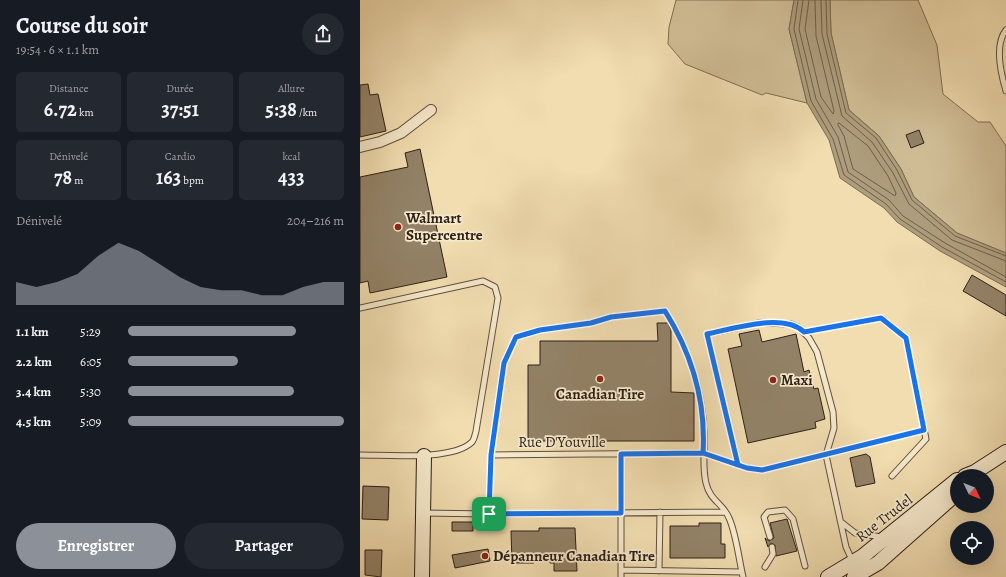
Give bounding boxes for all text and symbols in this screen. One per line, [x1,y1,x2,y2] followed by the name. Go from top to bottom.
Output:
[16,11,148,41] text: Course du soir
[302,13,344,55] button: share
[16,41,99,58] text: 19:54 · 6 × 1.1 km
[49,81,88,96] text: Distance
[166,81,194,96] text: Durée
[278,81,305,96] text: Allure
[44,96,77,123] text: 6.72
[161,96,199,123] text: 37:51
[265,96,297,123] text: 5:38
[77,105,94,120] text: km
[297,105,317,120] text: /km
[49,149,88,164] text: Dénivelé
[165,149,195,164] text: Cardio
[283,149,300,164] text: kcal
[54,164,72,191] text: 78
[156,164,181,191] text: 163
[278,164,305,191] text: 433
[72,173,83,188] text: m
[181,173,204,188] text: bpm
[405,208,483,245] place label: Walmart Supercentre
[16,212,62,229] text: Dénivelé
[287,212,344,229] text: 204–216 m
[393,222,403,232] marker: Walmart Supercentre
[16,323,49,340] text: 1.1 km
[80,323,101,340] text: 5:29
[16,353,52,370] text: 2.2 km
[80,353,102,370] text: 6:05
[781,370,813,390] place label: Maxi
[595,374,605,384] marker: Canadian Tire
[768,375,778,385] marker: Maxi
[16,383,51,400] text: 3.4 km
[80,383,101,400] text: 5:30
[556,384,644,404] place label: Canadian Tire
[16,413,51,430] text: 4.5 km
[80,413,102,430] text: 5:09
[518,432,606,452] street label: Rue D'Youville
[950,469,994,513] north arrow
[950,469,994,565] map controls
[852,489,917,546] street label: Rue Trudel
[472,497,506,531] pin
[478,503,500,525] icon: arrive
[950,521,994,565] button: locate
[16,523,176,569] button: Enregistrer
[184,523,344,569] button: Partager
[493,546,655,566] place label: Dépanneur Canadian Tire
[480,551,490,561] marker: Dépanneur Canadian Tire

